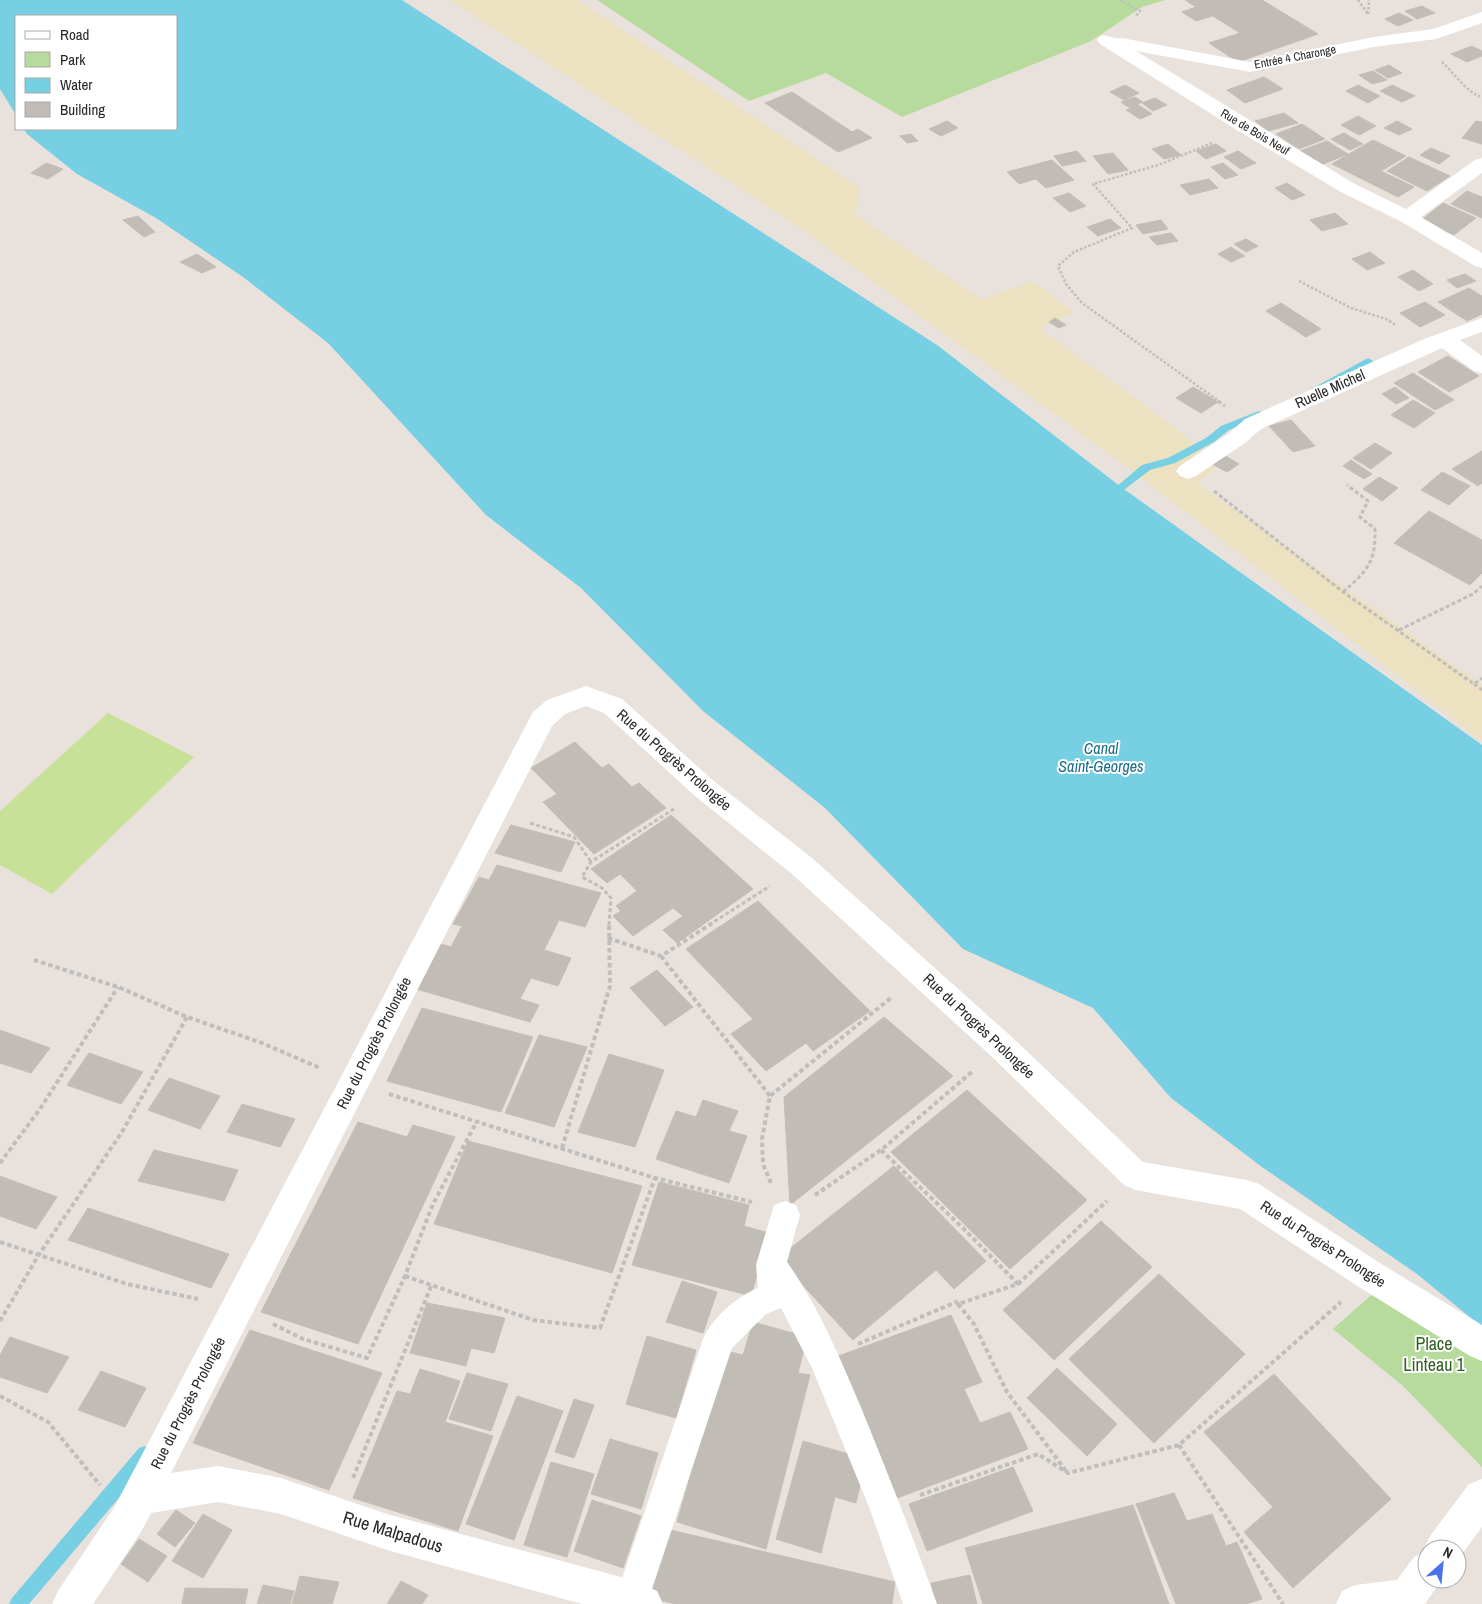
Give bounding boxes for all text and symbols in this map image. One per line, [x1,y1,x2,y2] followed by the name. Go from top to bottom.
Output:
[15,15,178,130] legend
[60,24,89,45] text: Road
[1253,41,1337,73] street label: Entrée 4 Charonge
[60,49,86,70] text: Park
[60,74,92,95] text: Water
[60,99,105,120] text: Building
[1218,105,1293,159] street label: Rue de Bois Neuf
[1291,364,1368,413] street label: Ruelle Michel
[612,704,736,815] street label: Rue du Progrès Prolongée
[1058,737,1144,777] water label: Canal Saint-Georges
[919,968,1040,1083] street label: Rue du Progrès Prolongée
[331,973,416,1112] street label: Rue du Progrès Prolongée
[1256,1195,1390,1292] street label: Rue du Progrès Prolongée
[1403,1331,1466,1377] park label: Place Linteau 1
[145,1333,230,1472] street label: Rue du Progrès Prolongée
[340,1504,446,1559] street label: Rue Malpadous
[1417,1539,1467,1589] north arrow
[1440,1543,1456,1562] text: N

